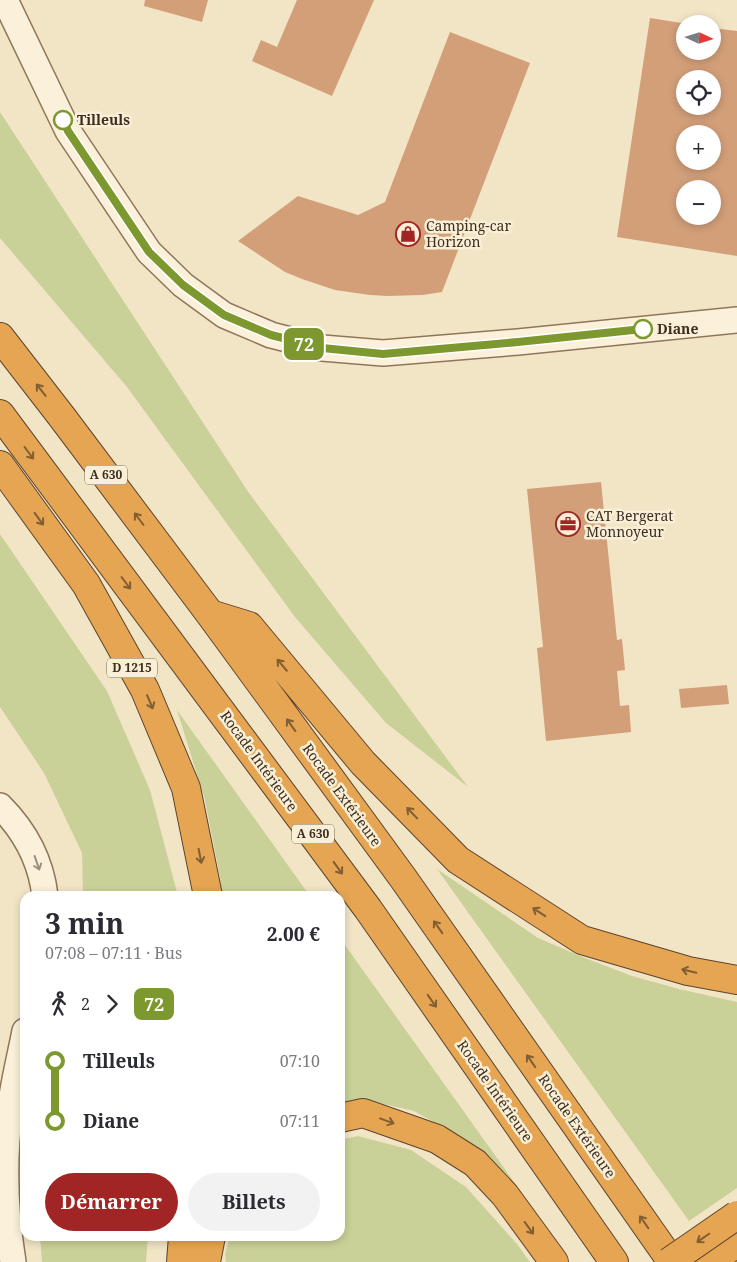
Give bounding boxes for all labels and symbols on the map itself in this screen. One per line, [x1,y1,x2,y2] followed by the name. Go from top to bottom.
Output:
[676,15,721,60] north arrow
[53,110,73,130] marker: Tilleuls
[77,110,130,129] place label: Tilleuls
[426,216,511,251] place label: Camping-car Horizon
[395,221,421,247] shop icon: Camping-car Horizon
[633,319,653,339] marker: Diane
[657,319,698,338] place label: Diane
[282,328,326,360] line badge: 72
[35,384,46,397] one-way arrow
[24,446,34,460] one-way arrow
[85,466,127,484] road number: A 630
[586,506,673,541] place label: CAT Bergerat Monnoyeur
[555,511,581,537] office icon: CAT Bergerat Monnoyeur
[34,512,44,526] one-way arrow
[133,513,144,526] one-way arrow
[121,576,132,589] one-way arrow
[107,658,157,678] road number: D 1215
[276,658,287,671] one-way arrow
[146,694,155,709] one-way arrow
[216,707,302,815] street label: Rocade Intérieure
[286,718,296,732] one-way arrow
[299,740,386,850] street label: Rocade Extérieure
[406,807,418,819] one-way arrow
[292,824,334,844] road number: A 630
[196,848,205,864] one-way arrow
[33,855,42,871] one-way arrow
[333,861,343,875] one-way arrow
[532,907,546,918] one-way arrow
[433,921,443,935] one-way arrow
[682,966,698,975] one-way arrow
[427,993,437,1007] one-way arrow
[453,1036,538,1145] street label: Rocade Intérieure
[526,1054,536,1068] one-way arrow
[534,1070,620,1181] street label: Rocade Extérieure
[378,1117,394,1126] one-way arrow
[639,1215,649,1229] one-way arrow
[524,1221,535,1234] one-way arrow
[696,1233,710,1243] one-way arrow

